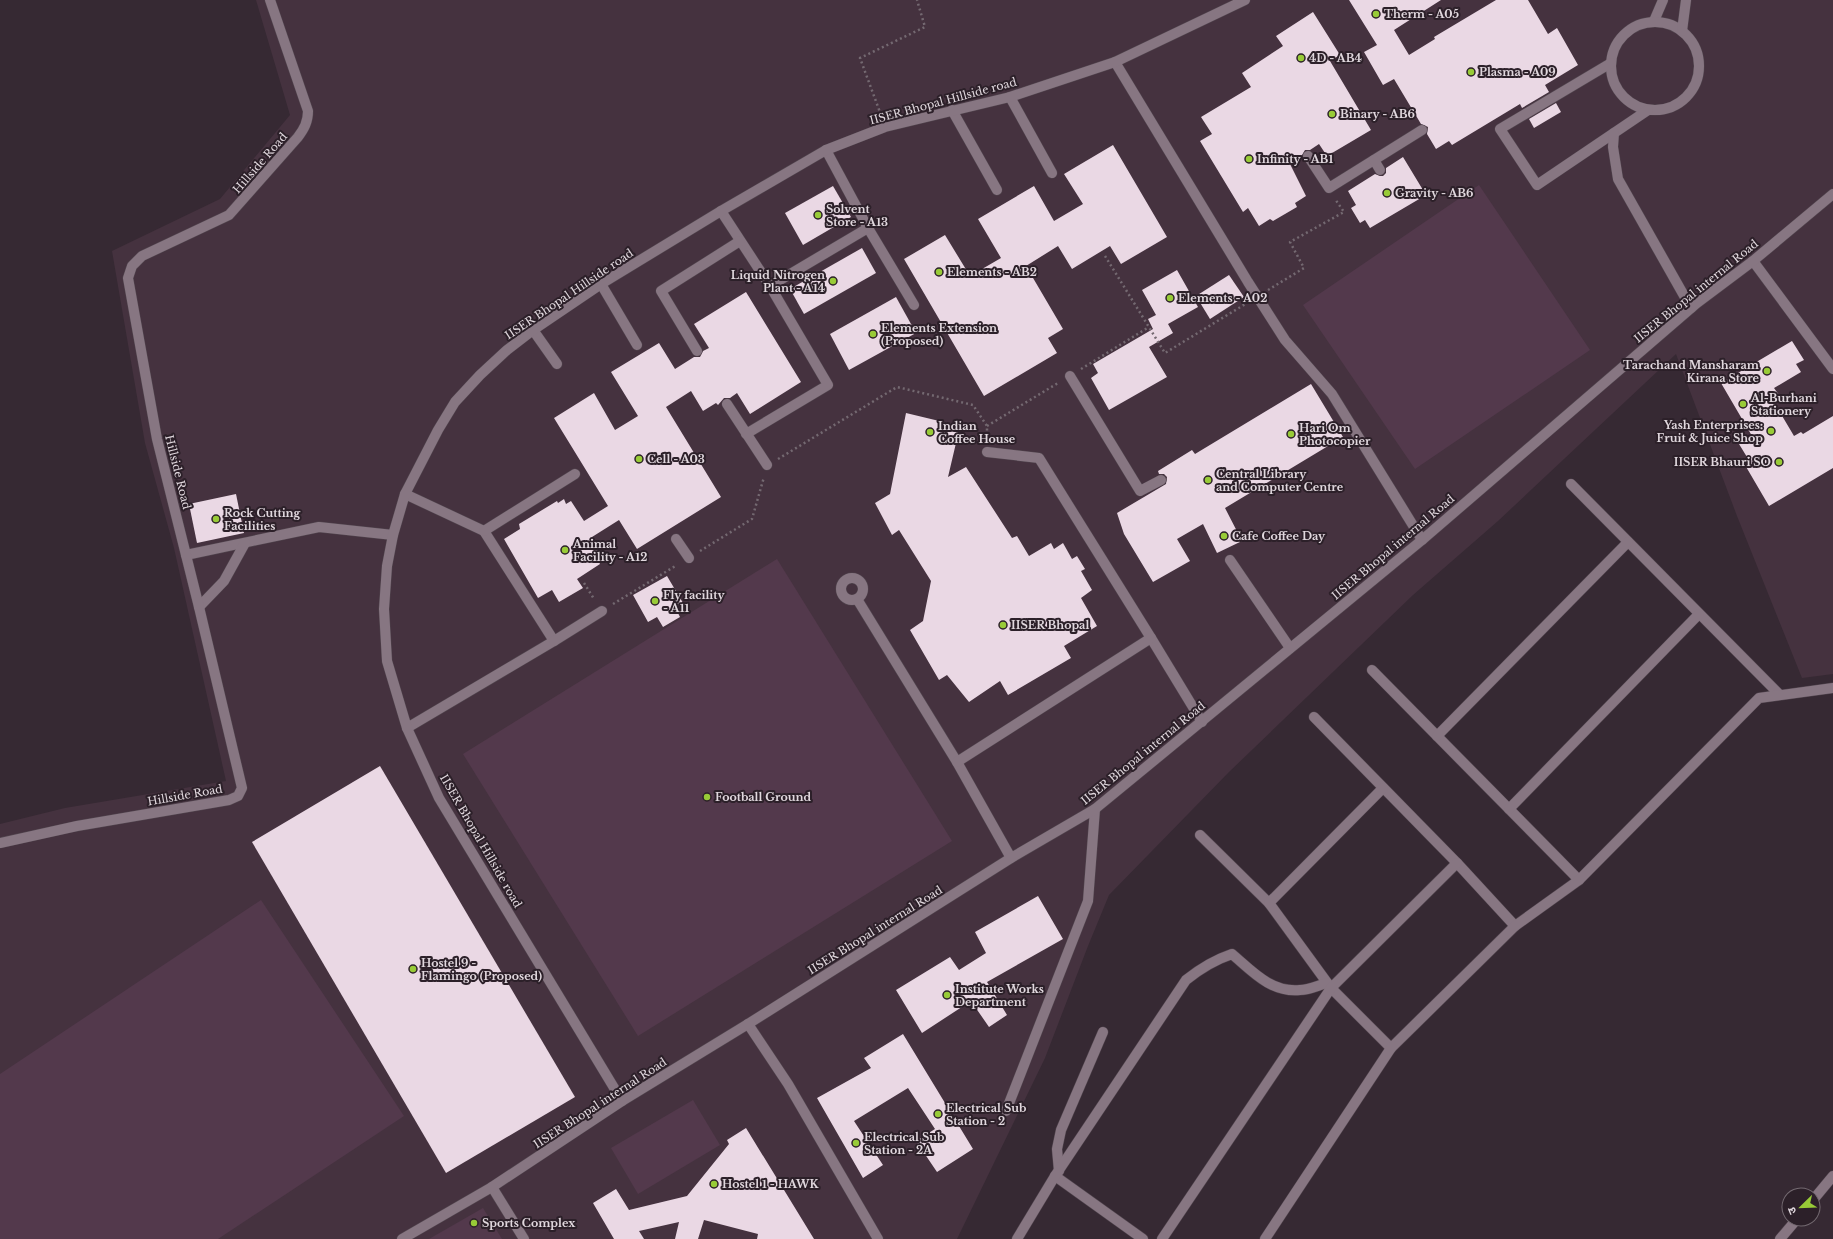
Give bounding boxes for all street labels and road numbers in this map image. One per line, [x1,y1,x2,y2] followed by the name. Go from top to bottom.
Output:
[868,74,1019,127] street label: IISER Bhopal Hillside road
[230,129,291,196] street label: Hillside Road
[1631,236,1761,345] street label: IISER Bhopal internal Road
[502,245,636,342] street label: IISER Bhopal Hillside road
[162,433,194,511] street label: Hillside Road
[1329,491,1458,602] street label: IISER Bhopal internal Road
[1078,698,1208,807] street label: IISER Bhopal internal Road
[437,772,525,911] street label: IISER Bhopal Hillside road
[146,781,224,808] street label: Hillside Road
[805,882,945,977] street label: IISER Bhopal internal Road
[531,1054,670,1151] street label: IISER Bhopal internal Road

